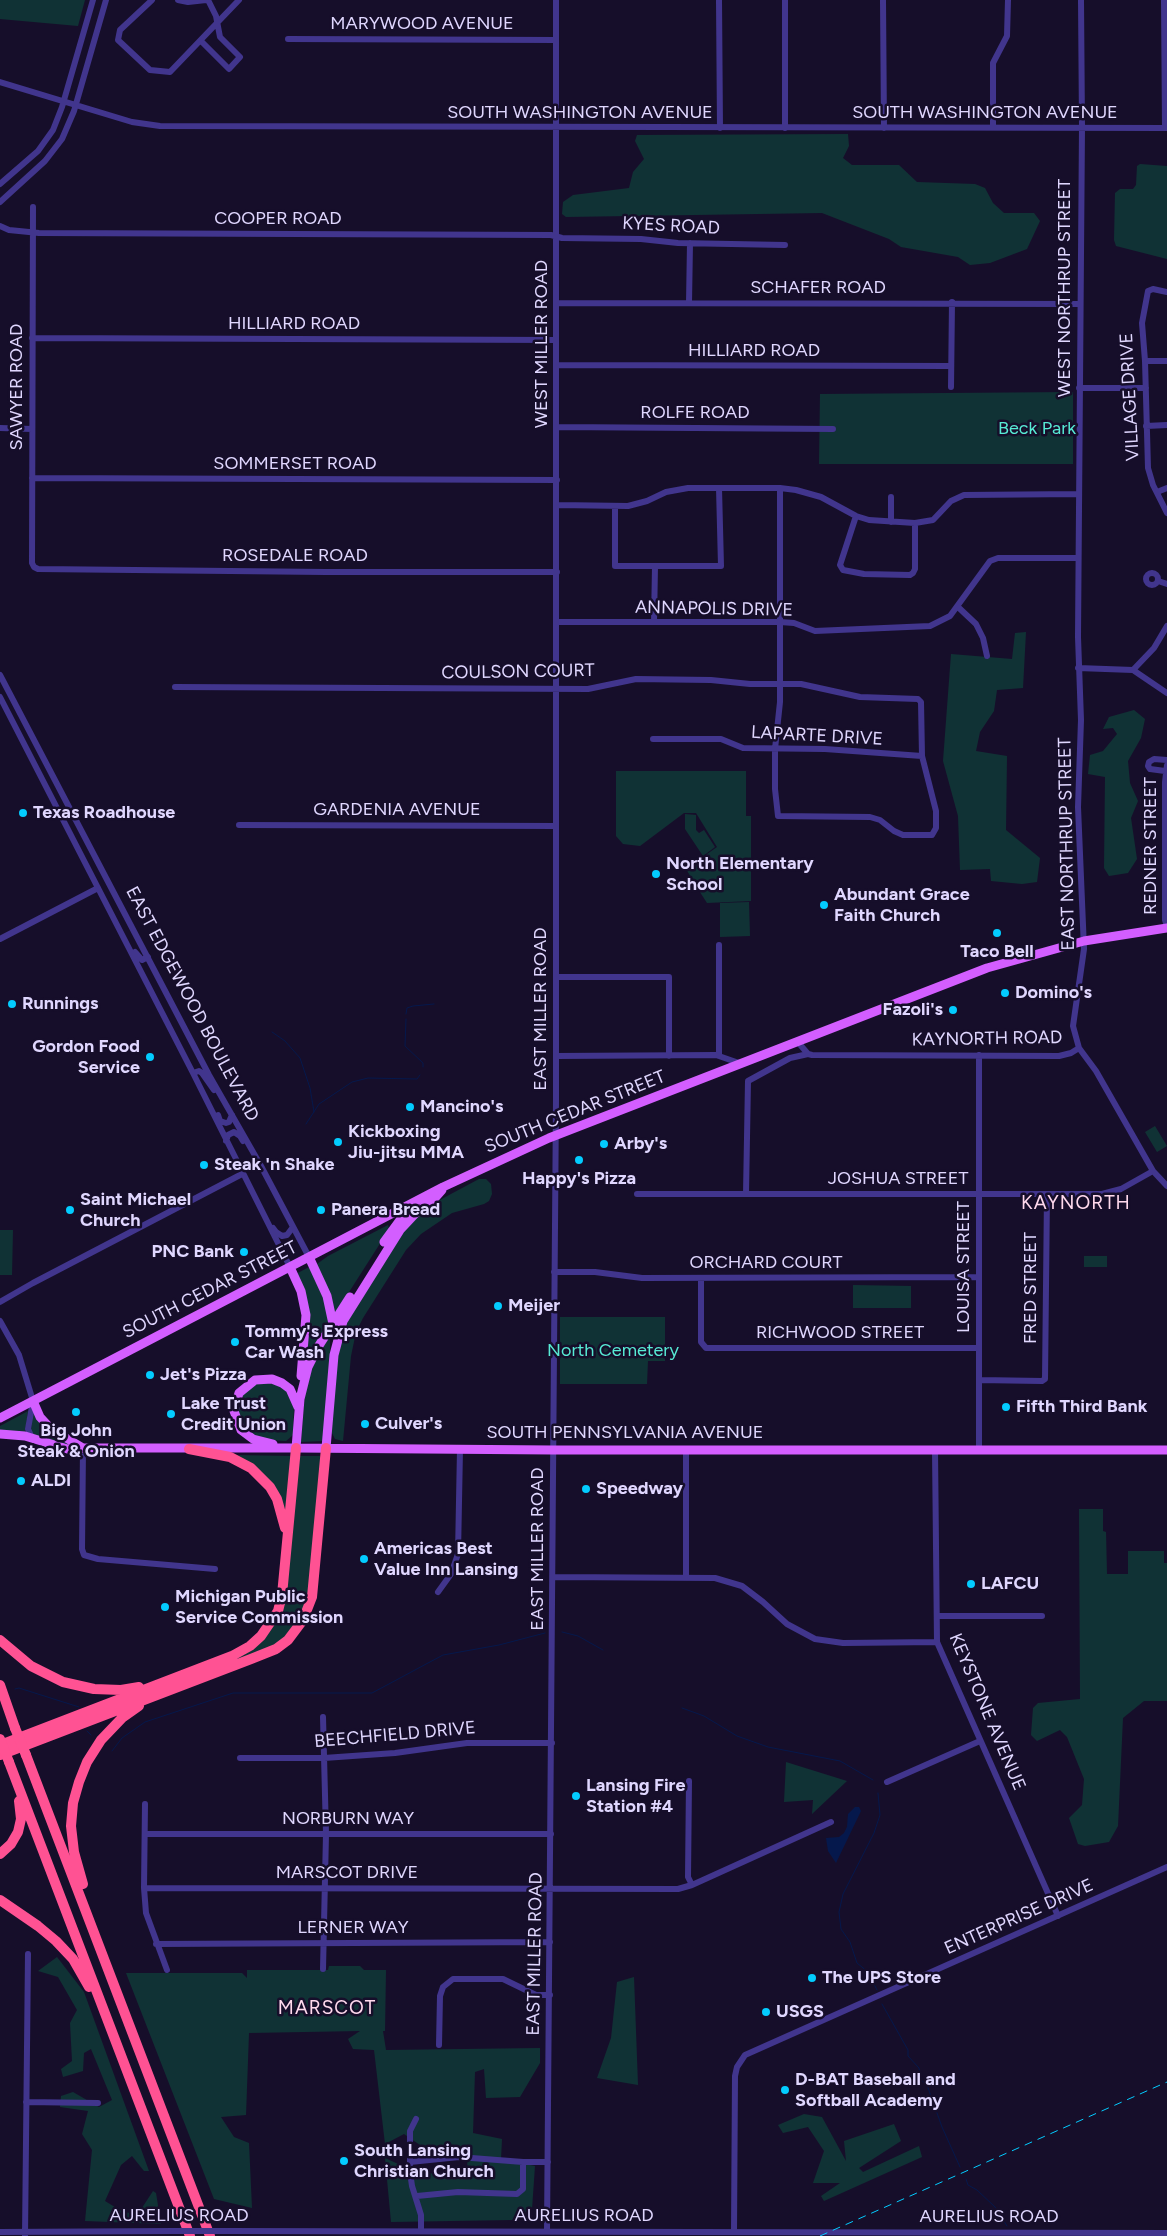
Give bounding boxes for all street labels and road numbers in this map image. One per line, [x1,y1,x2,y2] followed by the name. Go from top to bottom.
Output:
[330,13,514,35] street label: MARYWOOD AVENUE
[447,102,713,124] street label: SOUTH WASHINGTON AVENUE
[852,102,1118,124] street label: SOUTH WASHINGTON AVENUE
[1054,179,1076,397] street label: WEST NORTHRUP STREET
[214,208,342,230] street label: COOPER ROAD
[622,213,720,239] street label: KYES ROAD
[531,260,553,428] street label: WEST MILLER ROAD
[750,277,886,299] street label: SCHAFER ROAD
[228,313,360,335] street label: HILLIARD ROAD
[6,324,28,450] street label: SAWYER ROAD
[1116,332,1144,462] street label: VILLAGE DRIVE
[688,340,820,362] street label: HILLIARD ROAD
[640,402,750,424] street label: ROLFE ROAD
[213,453,377,475] street label: SOMMERSET ROAD
[222,545,368,567] street label: ROSEDALE ROAD
[635,597,793,621] street label: ANNAPOLIS DRIVE
[441,660,595,684] street label: COULSON COURT
[750,722,884,750] street label: LAPARTE DRIVE
[1054,737,1080,951] street label: EAST NORTHRUP STREET
[1140,777,1162,915] street label: REDNER STREET
[313,799,481,821] street label: GARDENIA AVENUE
[121,883,263,1125] street label: EAST EDGEWOOD BOULEVARD
[530,927,552,1091] street label: EAST MILLER ROAD
[911,1027,1063,1051] street label: KAYNORTH ROAD
[482,1066,668,1158] street label: SOUTH CEDAR STREET
[828,1168,968,1190] street label: JOSHUA STREET
[953,1201,975,1333] street label: LOUISA STREET
[1020,1232,1042,1344] street label: FRED STREET
[119,1237,301,1343] street label: SOUTH CEDAR STREET
[690,1252,842,1274] street label: ORCHARD COURT
[756,1322,924,1344] street label: RICHWOOD STREET
[487,1422,763,1444] street label: SOUTH PENNSYLVANIA AVENUE
[527,1467,549,1631] street label: EAST MILLER ROAD
[944,1630,1030,1794] street label: KEYSTONE AVENUE
[313,1717,477,1753] street label: BEECHFIELD DRIVE
[282,1808,414,1830] street label: NORBURN WAY
[276,1862,418,1884] street label: MARSCOT DRIVE
[523,1872,547,2036] street label: EAST MILLER ROAD
[941,1874,1097,1960] street label: ENTERPRISE DRIVE
[297,1917,409,1939] street label: LERNER WAY
[109,2205,249,2227] street label: AURELIUS ROAD
[514,2205,654,2227] street label: AURELIUS ROAD
[919,2206,1059,2228] street label: AURELIUS ROAD

